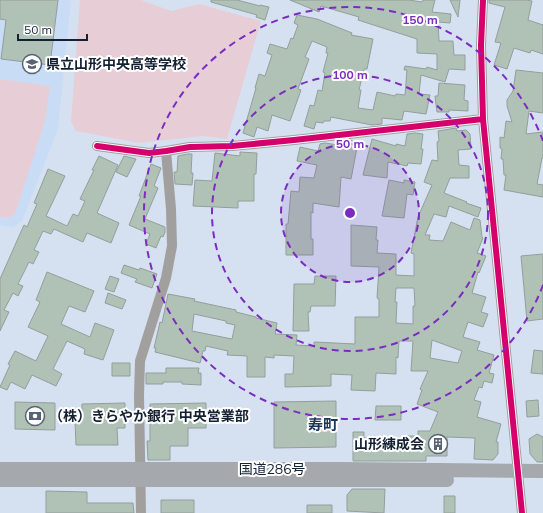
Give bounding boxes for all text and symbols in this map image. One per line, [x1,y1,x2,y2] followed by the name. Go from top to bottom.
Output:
[402,12,438,27] text: 150 m
[18,16,87,42] scale bar
[24,22,52,37] text: 50 m
[21,53,43,75] school or university icon: 県立山形中央高等学校
[46,55,186,73] place label: 県立山形中央高等学校
[332,67,368,82] text: 100 m
[336,136,364,151] text: 50 m
[343,206,357,220] centre of rings
[24,405,46,427] bank icon: （株）きらやか銀行 中央営業部
[49,407,249,425] place label: （株）きらやか銀行 中央営業部
[308,415,338,434] district label: 寿町
[427,433,449,455] building icon: 山形練成会
[354,435,424,453] place label: 山形練成会
[238,460,306,478] street label: 国道286号

